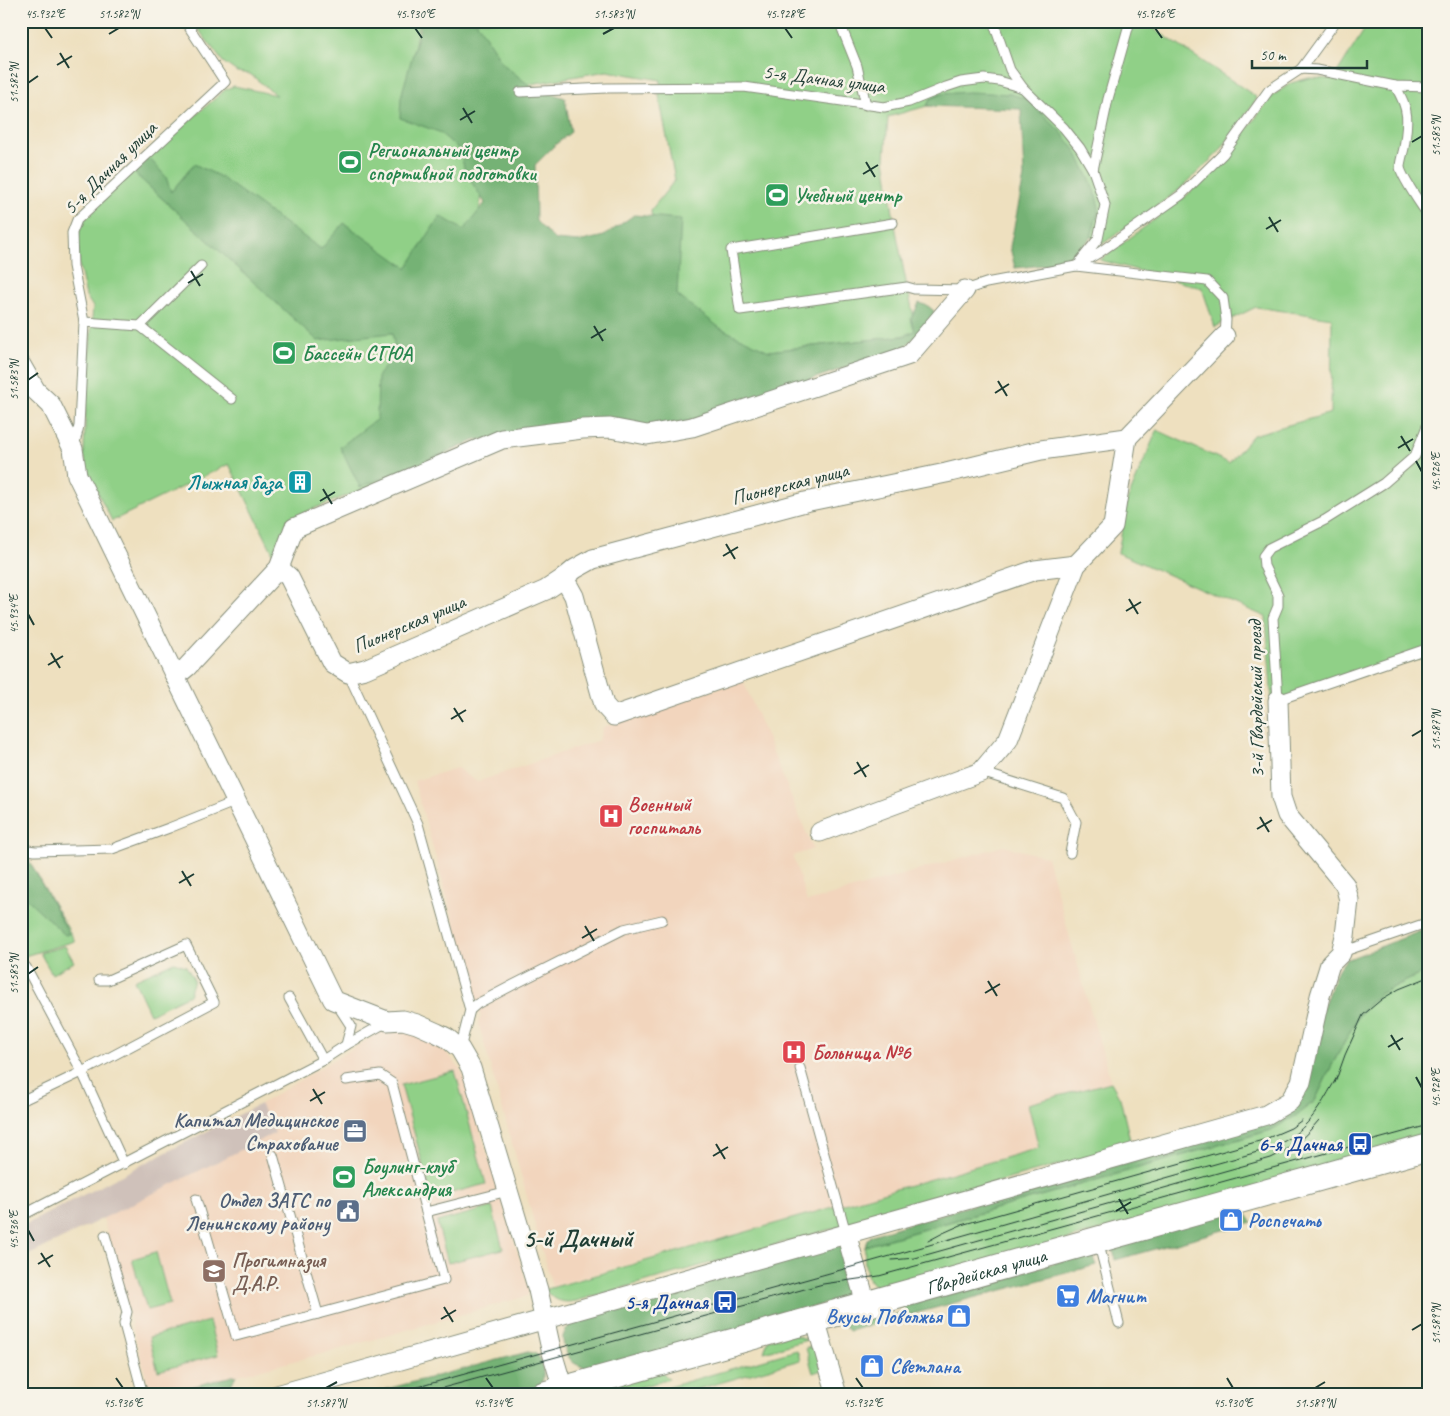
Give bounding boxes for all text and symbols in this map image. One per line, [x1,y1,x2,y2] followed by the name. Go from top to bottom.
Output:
[25,6,66,22] text: 45.932°E
[99,6,141,22] text: 51.582°N
[395,6,436,22] text: 45.930°E
[594,6,636,22] text: 51.583°N
[765,6,806,22] text: 45.928°E
[1135,6,1176,22] text: 45.926°E
[1252,38,1368,70] scale bar
[1260,46,1287,65] text: 50 m
[762,59,888,99] street label: 5-я Дачная улица
[6,61,22,103] text: 51.582°N
[1428,114,1444,156] text: 51.585°N
[58,115,163,220] street label: 5-я Дачная улица
[368,138,537,186] place label: Региональный центр спортивной подготовки
[337,149,363,175] sports icon: Региональный центр спортивной подготовки
[764,182,790,208] sports icon: Учебный центр
[794,183,903,208] place label: Учебный центр
[271,340,297,366] sports icon: Бассейн СГЮА
[302,341,413,366] place label: Бассейн СГЮА
[6,358,22,400] text: 51.583°N
[1428,451,1444,492] text: 45.926°E
[729,457,853,511] street label: Пионерская улица
[287,469,313,495] building icon: Лыжная база
[187,470,284,496] place label: Лыжная база
[349,588,471,659] street label: Пионерская улица
[6,593,22,634] text: 45.934°E
[1242,618,1270,778] street label: 3-й Гвардейский проезд
[1428,708,1444,750] text: 51.587°N
[628,792,701,840] place label: Военный госпиталь
[598,803,624,829] hospital icon: Военный госпиталь
[6,952,22,994] text: 51.585°N
[781,1039,807,1065] hospital icon: Больница №6
[812,1040,912,1065] place label: Больница №6
[1428,1067,1444,1108] text: 45.928°E
[174,1108,340,1156] place label: Капитал Медицинское Страхование
[342,1118,368,1144] office icon: Капитал Медицинское Страхование
[1347,1131,1373,1157] bus stop icon: 6-я Дачная
[1258,1132,1344,1157] place label: 6-я Дачная
[362,1154,457,1202] place label: Боулинг-клуб Александрия
[331,1164,357,1190] sports icon: Боулинг-клуб Александрия
[185,1188,332,1237] place label: Отдел ЗАГС по Ленинскому району
[335,1198,361,1224] public building icon: Отдел ЗАГС по Ленинскому району
[1218,1207,1244,1233] shop icon: Роспечать
[1248,1208,1322,1233] place label: Роспечать
[6,1209,22,1250] text: 45.936°E
[523,1223,635,1255] district label: 5-й Дачный
[923,1242,1051,1300] street label: Гвардейская улица
[232,1248,327,1296] place label: Прогимназия Д.А.Р.
[201,1258,227,1284] school or university icon: Прогимназия Д.А.Р.
[1055,1283,1081,1309] supermarket icon: Магнит
[1086,1284,1147,1309] place label: Магнит
[712,1289,738,1315] bus stop icon: 5-я Дачная
[625,1290,710,1315] place label: 5-я Дачная
[1428,1302,1444,1344] text: 51.589°N
[946,1303,972,1329] shop icon: Вкусы Поволжья
[826,1304,943,1329] place label: Вкусы Поволжья
[859,1353,885,1379] shop icon: Светлана
[890,1354,962,1379] place label: Светлана
[103,1395,144,1411] text: 45.936°E
[306,1395,348,1411] text: 51.587°N
[473,1395,514,1411] text: 45.934°E
[843,1395,884,1411] text: 45.932°E
[1213,1395,1254,1411] text: 45.930°E
[1295,1395,1337,1411] text: 51.589°N

